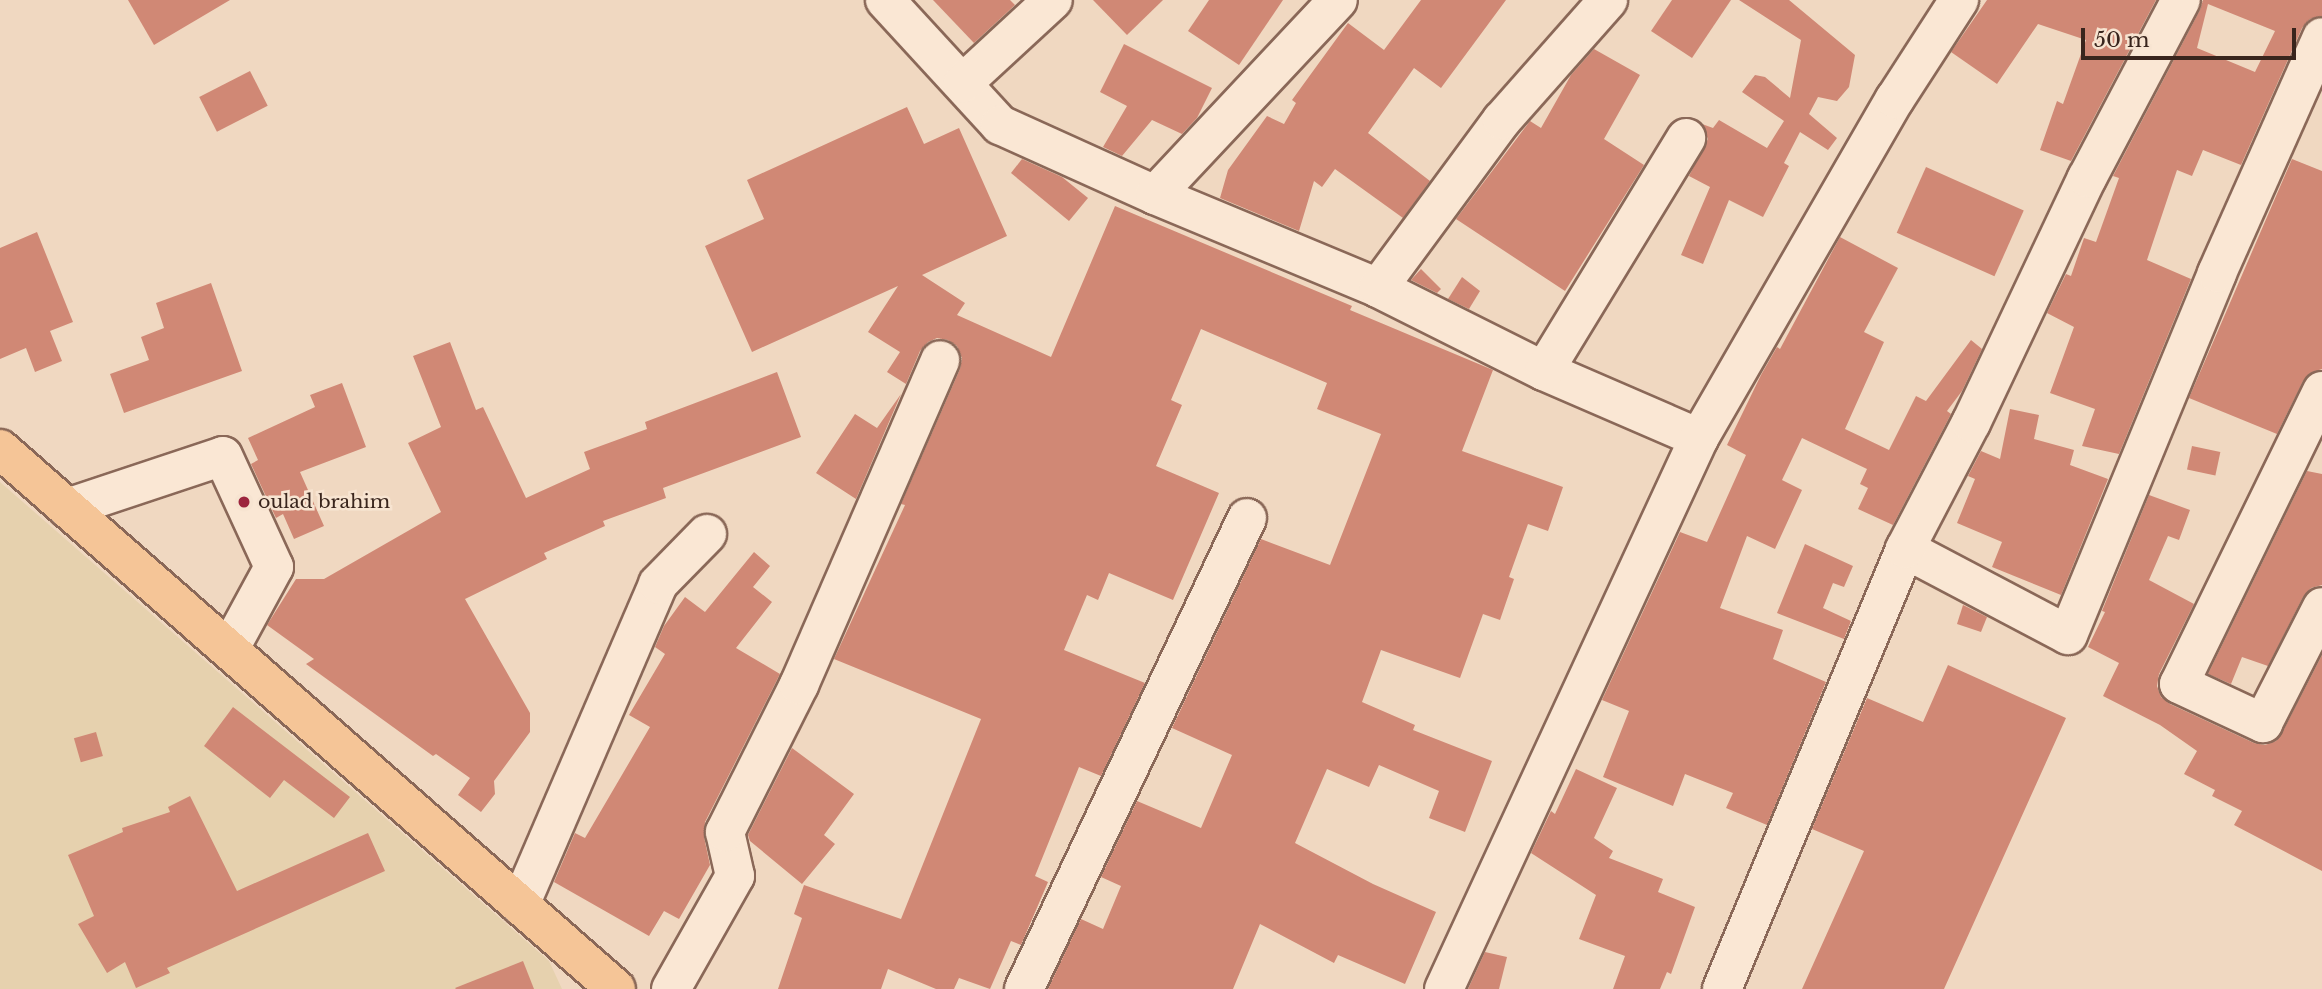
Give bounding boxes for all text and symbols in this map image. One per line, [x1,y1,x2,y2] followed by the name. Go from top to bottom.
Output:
[2084,14,2299,58] scale bar
[2094,27,2149,53] text: 50 m
[258,491,390,513] place label: oulad brahim
[236,494,252,510] marker: oulad brahim

